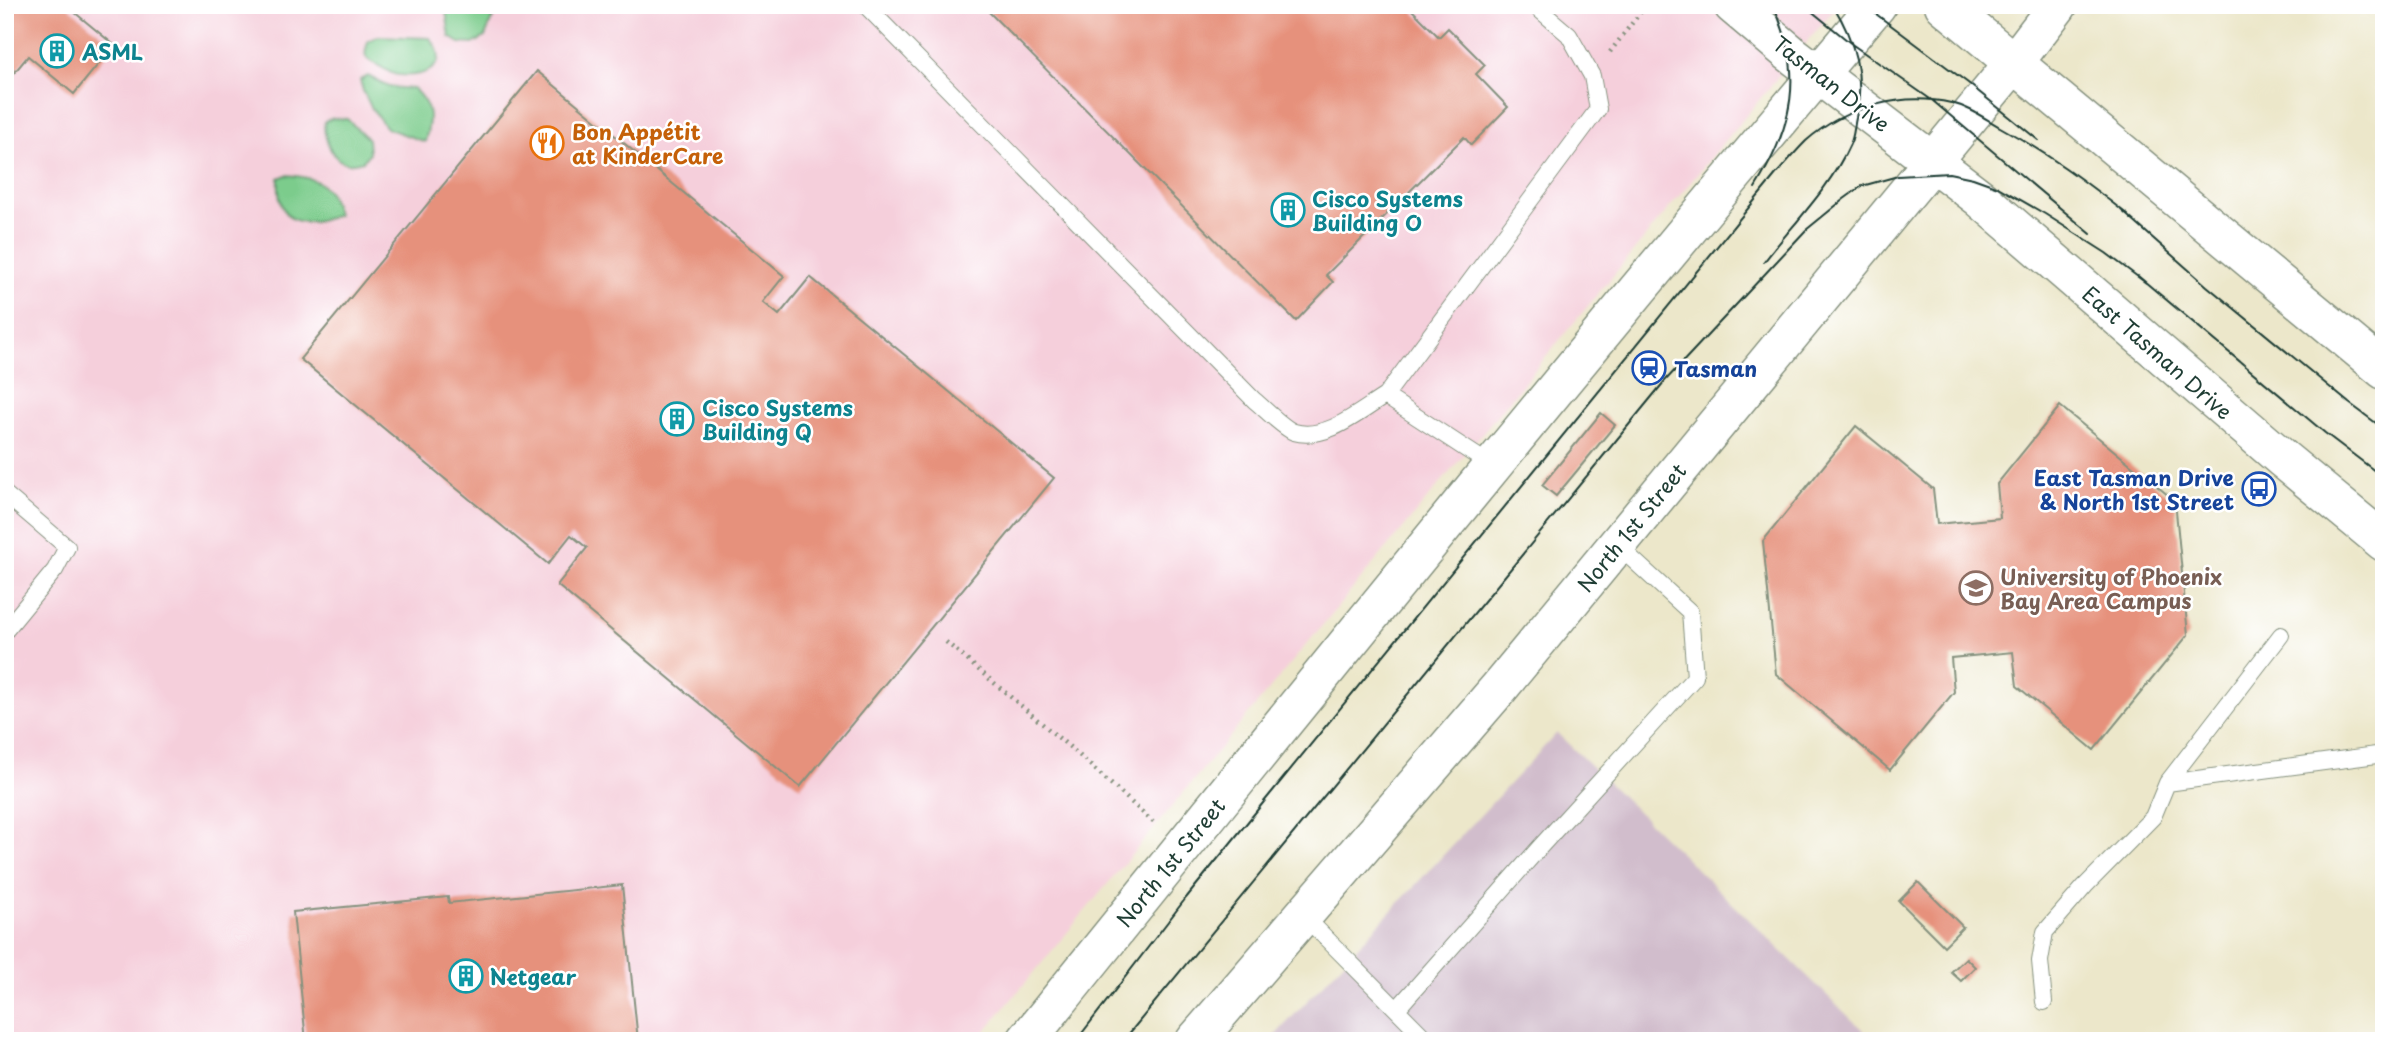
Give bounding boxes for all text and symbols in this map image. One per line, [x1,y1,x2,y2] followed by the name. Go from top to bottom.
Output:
[1767,27,1897,139] street label: Tasman Drive
[38,32,76,70] building icon: ASML
[81,35,143,67] place label: ASML
[572,115,723,171] place label: Bon Appétit at KinderCare
[528,124,566,162] restaurant icon: Bon Appétit at KinderCare
[1312,182,1463,238] place label: Cisco Systems Building O
[1269,191,1307,229] building icon: Cisco Systems Building O
[2076,278,2240,426] street label: East Tasman Drive
[1630,349,1668,387] station icon: Tasman
[1674,352,1757,384] place label: Tasman
[702,391,853,447] place label: Cisco Systems Building Q
[658,400,696,438] building icon: Cisco Systems Building Q
[1569,456,1693,598] street label: North 1st Street
[2034,461,2234,517] place label: East Tasman Drive & North 1st Street
[2240,470,2278,508] bus stop icon: East Tasman Drive & North 1st Street
[2000,560,2222,616] place label: University of Phoenix Bay Area Campus
[1957,569,1995,607] school or university icon: University of Phoenix Bay Area Campus
[1108,791,1232,933] street label: North 1st Street
[447,957,485,995] building icon: Netgear
[490,960,576,992] place label: Netgear

